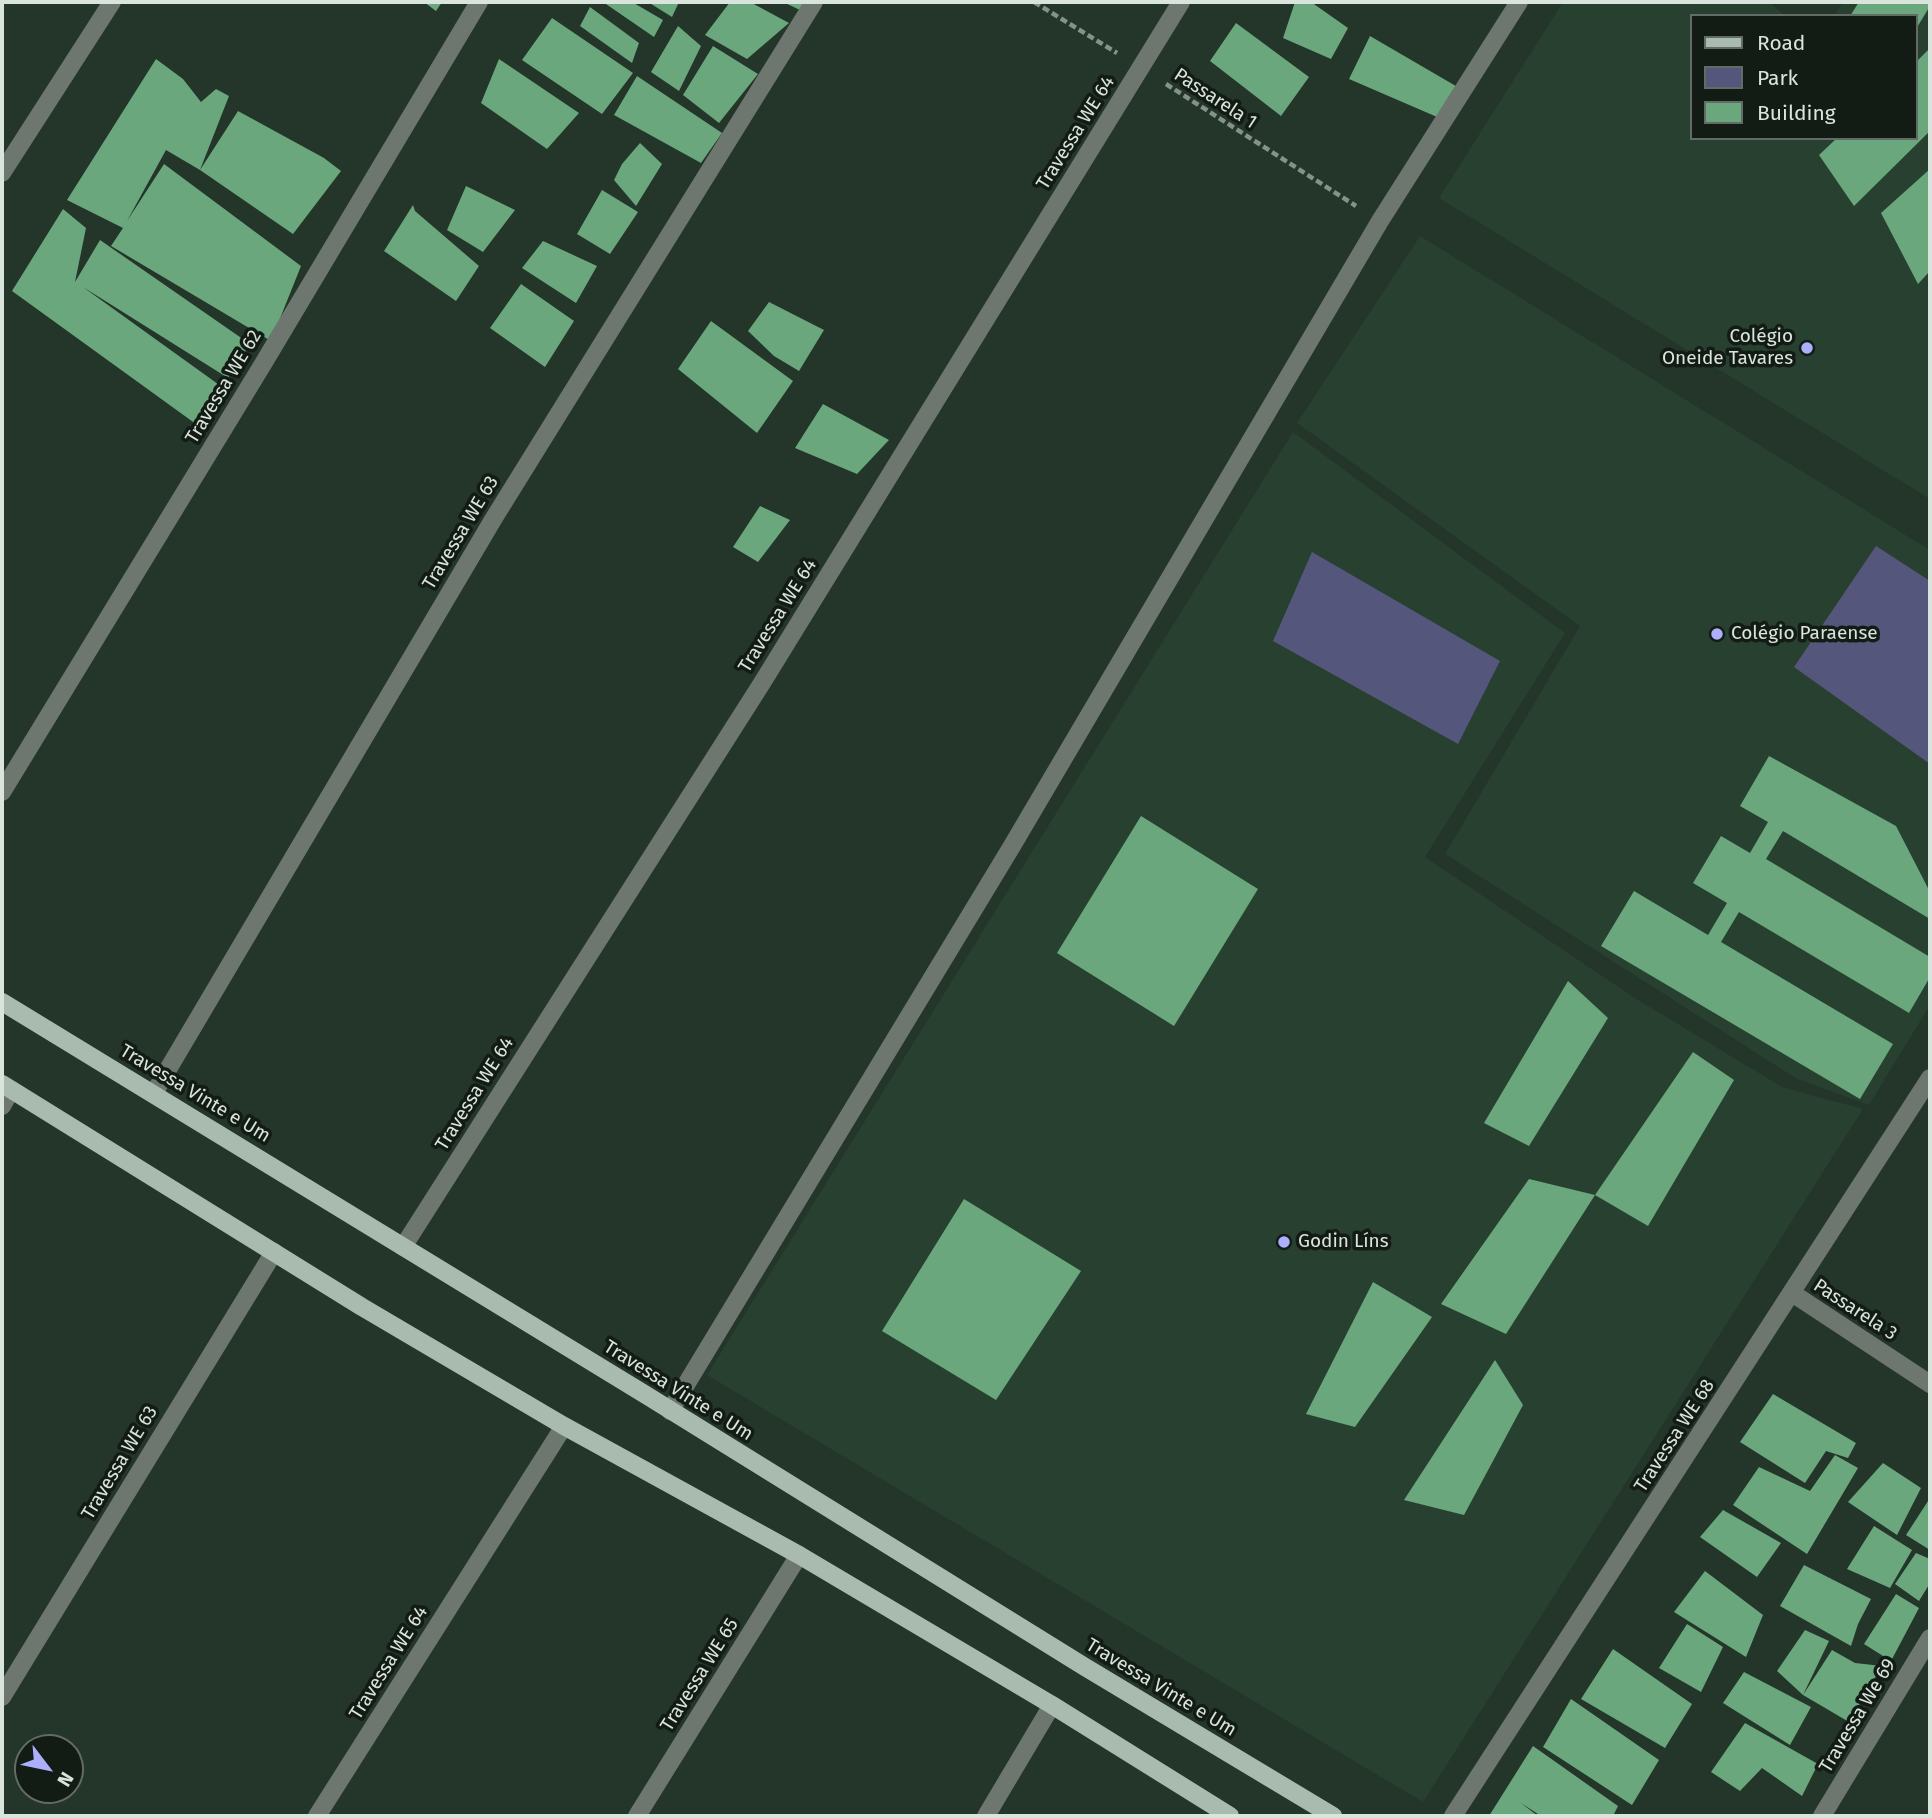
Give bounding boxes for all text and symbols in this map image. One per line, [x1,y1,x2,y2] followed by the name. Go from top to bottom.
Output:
[1690,14,1918,140] legend
[1757,30,1805,56] text: Road
[1169,64,1261,134] street label: Passarela 1
[1757,65,1798,91] text: Park
[1032,72,1120,194] street label: Travessa WE 64
[1757,100,1836,126] text: Building
[181,326,267,448] street label: Travessa WE 62
[1662,326,1793,370] place label: Colégio Oneide Tavares
[1799,340,1815,356] marker: Colégio Oneide Tavares
[418,472,504,594] street label: Travessa WE 63
[734,555,822,677] street label: Travessa WE 64
[1731,623,1878,645] place label: Colégio Paraense
[1709,626,1725,642] marker: Colégio Paraense
[431,1033,519,1155] street label: Travessa WE 64
[116,1040,274,1148] street label: Travessa Vinte e Um
[1298,1231,1389,1253] place label: Godin Líns
[1276,1234,1292,1250] marker: Godin Líns
[1809,1274,1901,1346] street label: Passarela 3
[599,1336,757,1446] street label: Travessa Vinte e Um
[1630,1375,1720,1497] street label: Travessa WE 68
[77,1402,163,1524] street label: Travessa WE 63
[345,1602,433,1724] street label: Travessa WE 64
[656,1614,744,1736] street label: Travessa WE 65
[1082,1634,1240,1742] street label: Travessa Vinte e Um
[1815,1655,1901,1777] street label: Travessa We 69
[14,1734,84,1804] north arrow
[52,1768,79,1791] text: N

